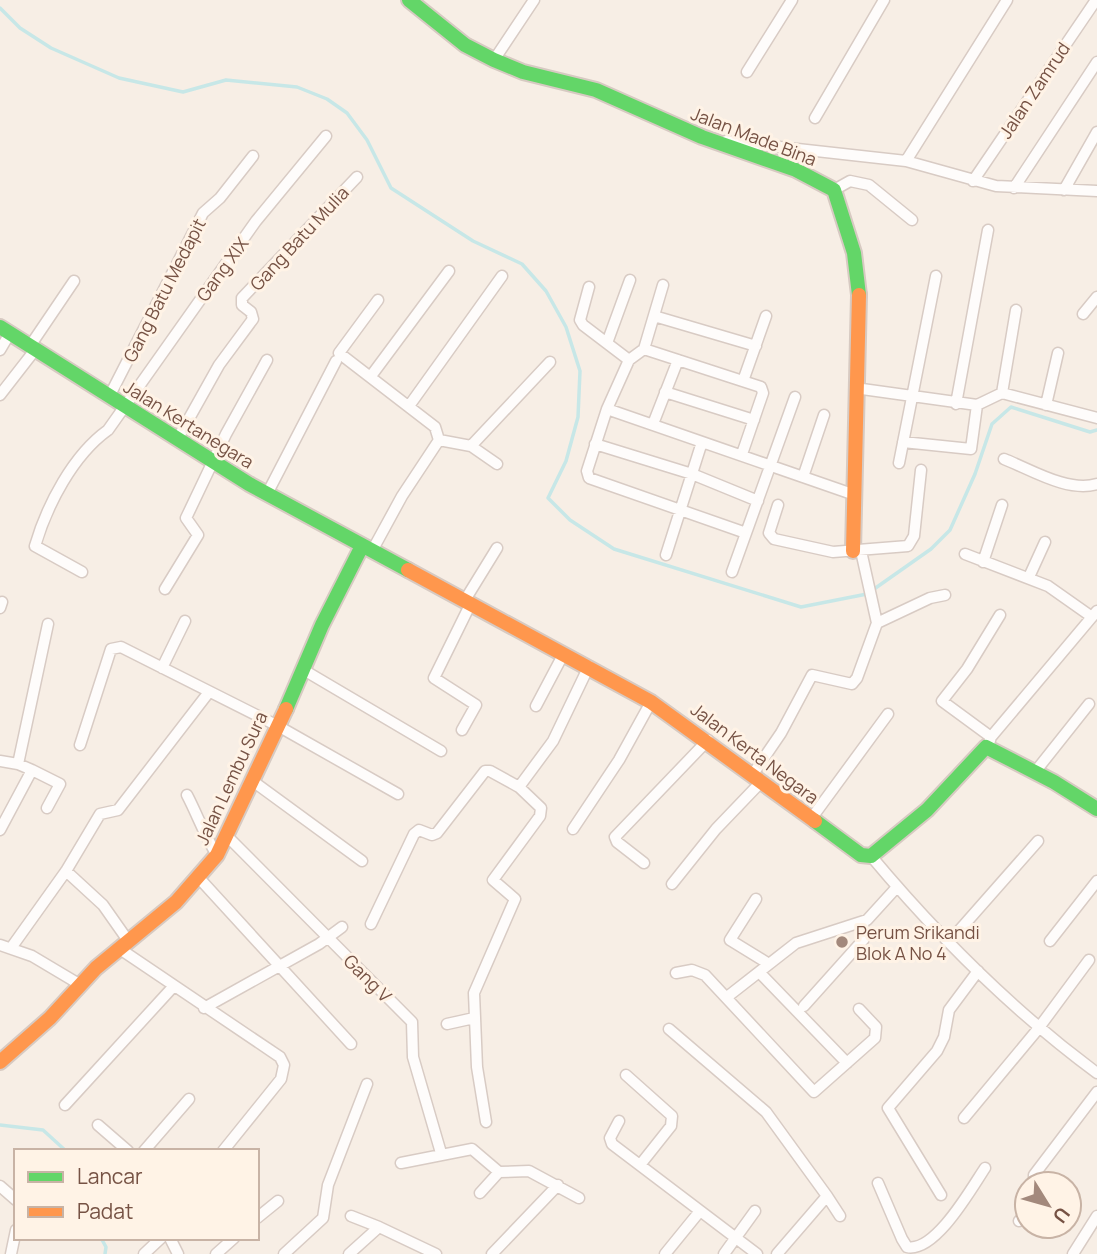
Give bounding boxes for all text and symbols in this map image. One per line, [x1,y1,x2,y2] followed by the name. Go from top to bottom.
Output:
[993,37,1075,143] street label: Jalan Zamrud
[688,101,820,171] street label: Jalan Made Bina
[244,181,354,295] street label: Gang Batu Mulia
[117,214,211,366] street label: Gang Batu Medapit
[191,232,253,306] street label: Gang XIX
[119,374,259,474] street label: Jalan Kertanegara
[686,697,824,809] street label: Jalan Kerta Negara
[190,707,272,849] street label: Jalan Lembu Sura
[856,920,980,965] place label: Perum Srikandi Blok A No 4
[834,934,850,950] marker: Perum Srikandi Blok A No 4
[339,949,397,1007] street label: Gang V
[14,1149,259,1240] legend
[77,1162,143,1190] text: Lancar
[1013,1170,1083,1240] north arrow
[77,1197,133,1225] text: Padat
[1047,1202,1076,1229] text: U

